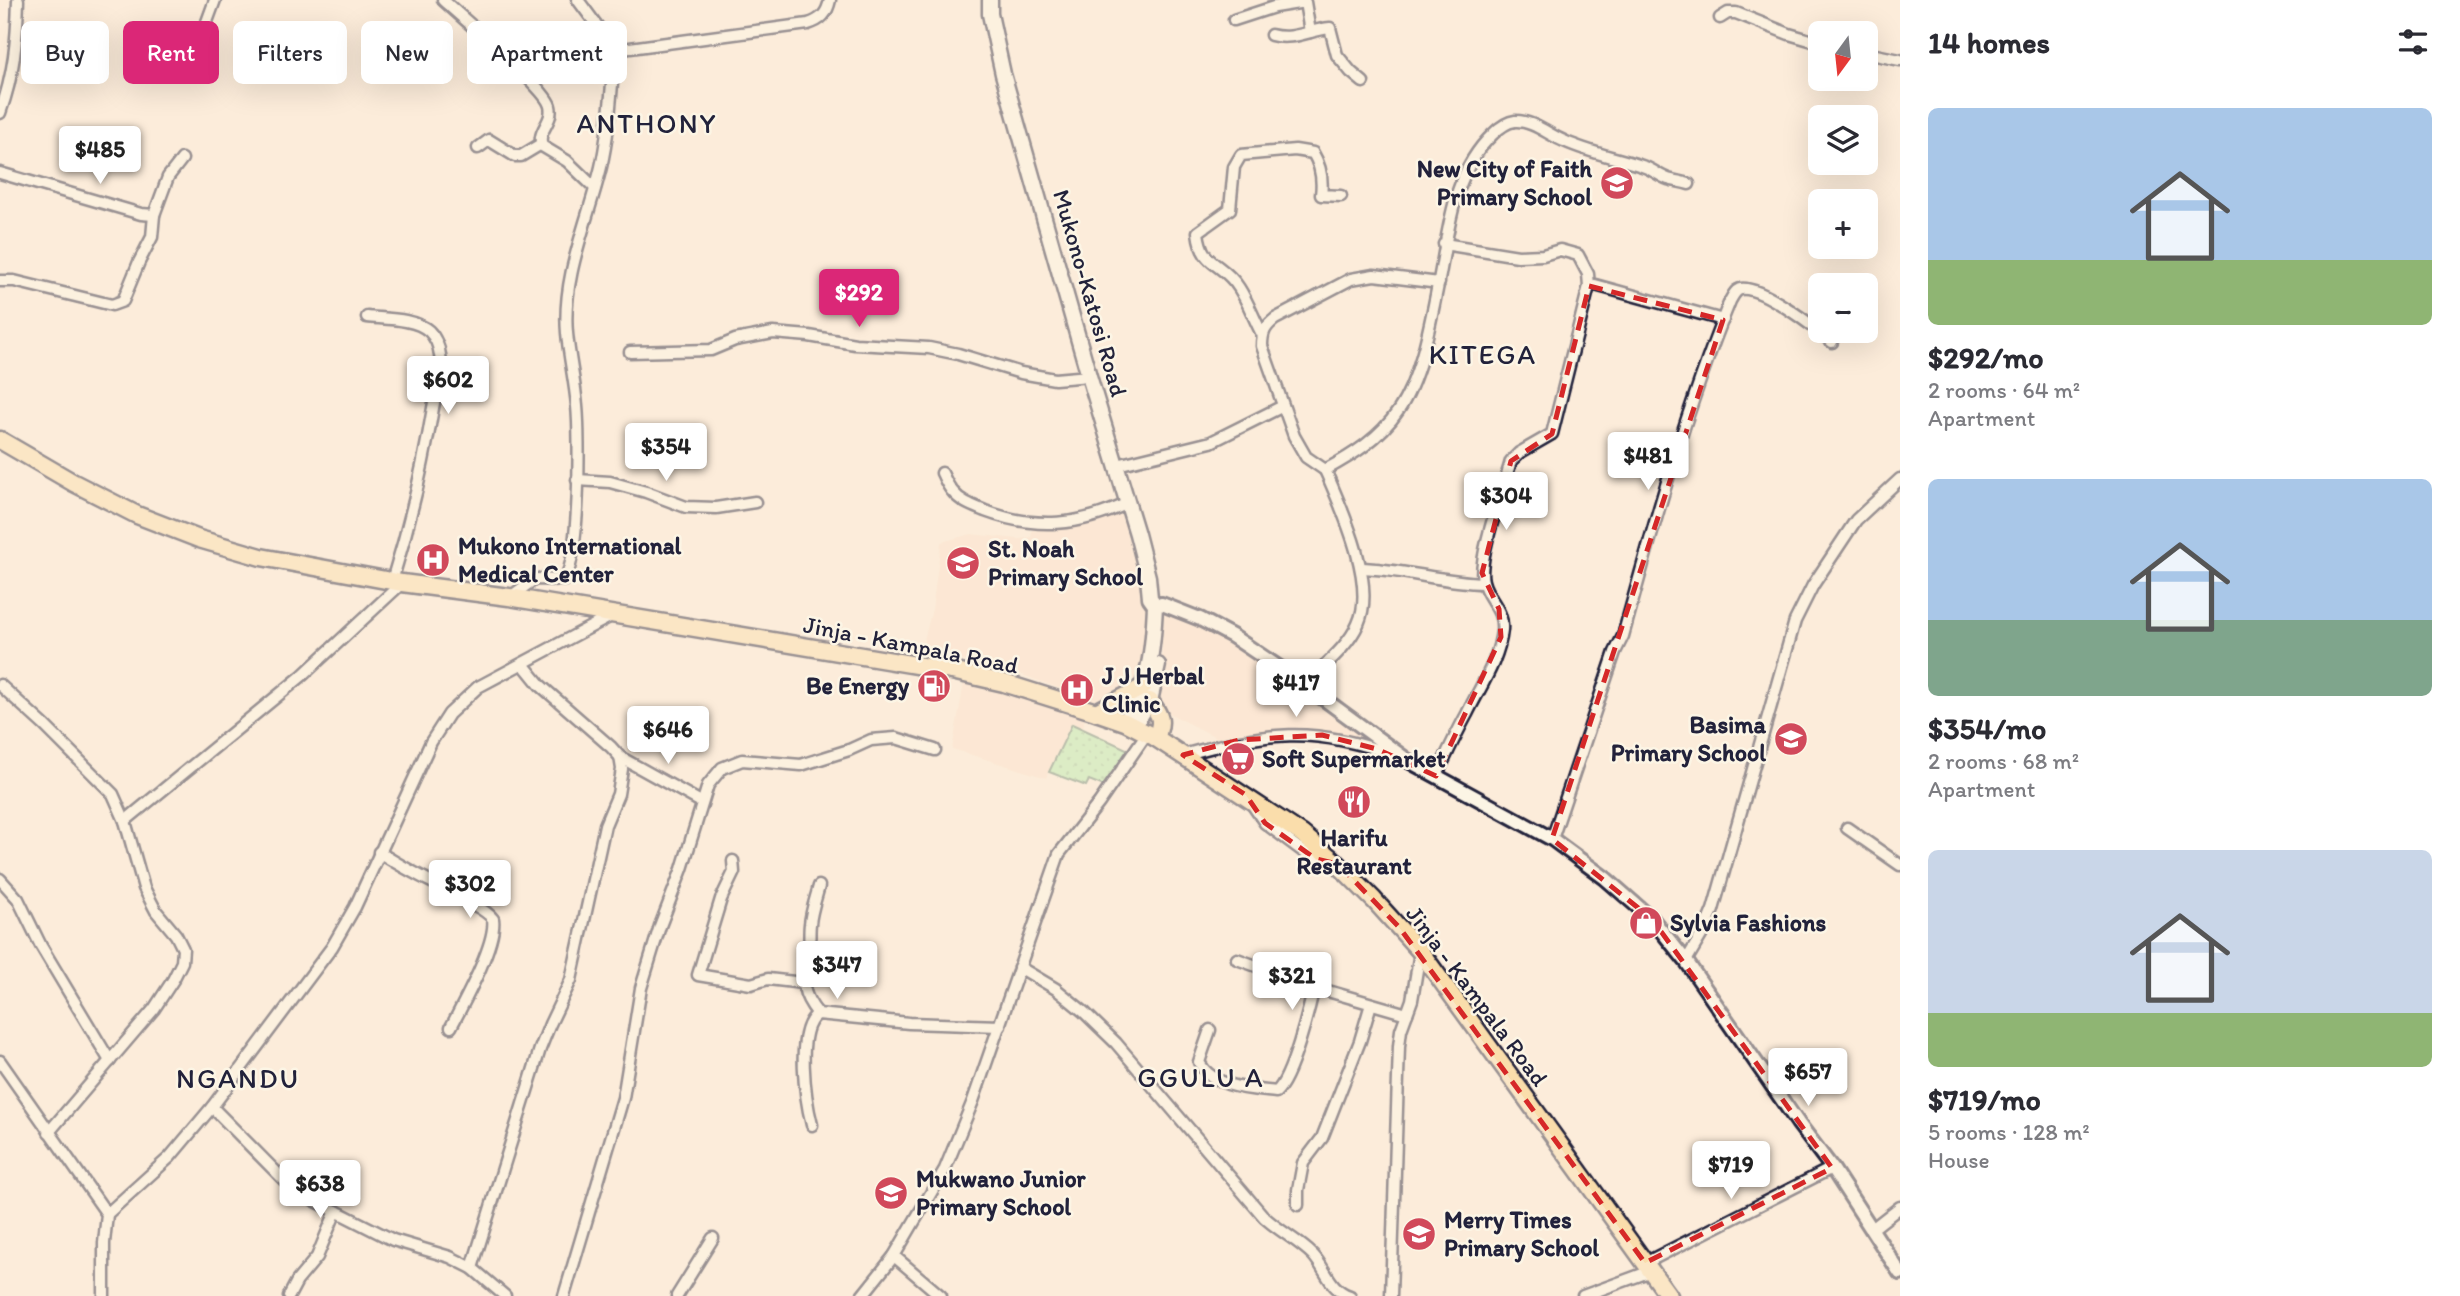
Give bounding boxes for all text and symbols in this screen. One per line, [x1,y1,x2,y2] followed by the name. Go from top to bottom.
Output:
[21,21,109,84] chip: Buy
[123,21,219,84] chip: Rent
[233,21,347,84] chip: Filters
[361,21,453,84] chip: New
[467,21,627,84] chip: Apartment
[1808,21,1878,91] north arrow
[1808,21,1878,343] map controls
[2394,23,2432,61] icon: filters
[1928,24,2050,61] text: 14 homes
[1808,105,1878,175] button: layers
[576,106,718,140] district label: ANTHONY
[59,127,141,186] pin: $485
[75,135,125,163] text: $485
[2117,153,2243,279] icon: home
[1417,154,1592,212] place label: New City of Faith Primary School
[1598,164,1636,202] school or university icon: New City of Faith Primary School
[1047,186,1134,400] street label: Mukono-Katosi Road
[1808,189,1878,259] button: +
[818,270,900,329] pin: $292
[1808,273,1878,343] button: −
[835,278,883,306] text: $292
[1429,337,1537,371] district label: KITEGA
[1928,339,2044,376] text: $292/mo
[407,356,489,416] pin: $602
[423,365,473,393] text: $602
[1928,376,2080,404] text: 2 rooms · 64 m²
[1928,404,2035,432] text: Apartment
[625,424,707,483] pin: $354
[641,432,691,460] text: $354
[1607,433,1689,492] pin: $481
[1624,441,1672,469] text: $481
[1465,472,1547,532] pin: $304
[1480,481,1532,509] text: $304
[2117,524,2243,650] icon: home
[458,531,682,588] place label: Mukono International Medical Center
[988,534,1143,592] place label: St. Noah Primary School
[414,541,452,579] hospital icon: Mukono International Medical Center
[944,544,982,582] school or university icon: St. Noah Primary School
[801,609,1021,680] street label: Jinja - Kampala Road
[1255,660,1337,719] pin: $417
[1101,661,1204,718] place label: J J Herbal Clinic
[915,667,953,705] fuel station icon: Be Energy
[1272,668,1320,696] text: $417
[806,671,910,701] place label: Be Energy
[1058,671,1096,709] hospital icon: J J Herbal Clinic
[627,706,709,766] pin: $646
[1611,710,1767,768] place label: Basima Primary School
[1928,710,2046,747] text: $354/mo
[643,715,693,743] text: $646
[1772,720,1810,758] school or university icon: Basima Primary School
[1219,740,1257,778] supermarket icon: Soft Supermarket
[1262,744,1446,774] place label: Soft Supermarket
[1928,747,2079,775] text: 2 rooms · 68 m²
[1928,775,2035,803] text: Apartment
[1335,783,1373,821] restaurant icon: Harifu Restaurant
[1296,823,1412,880] place label: Harifu Restaurant
[429,860,511,920] pin: $302
[445,869,495,897] text: $302
[2117,895,2243,1021] icon: home
[1400,900,1555,1092] street label: Jinja - Kampala Road
[1627,904,1665,942] shop icon: Sylvia Fashions
[1670,908,1827,938] place label: Sylvia Fashions
[796,942,878,1001] pin: $347
[812,950,862,978] text: $347
[1251,953,1333,1012] pin: $321
[1269,961,1315,989] text: $321
[1767,1048,1849,1108] pin: $657
[1784,1057,1832,1085] text: $657
[1137,1060,1265,1094] district label: GGULU A
[176,1061,300,1095] district label: NGANDU
[1928,1081,2041,1118] text: $719/mo
[1928,1118,2090,1146] text: 5 rooms · 128 m²
[1690,1142,1772,1201] pin: $719
[1928,1146,1990,1174] text: House
[1708,1150,1754,1178] text: $719
[279,1160,361,1220] pin: $638
[916,1164,1087,1222] place label: Mukwano Junior Primary School
[296,1169,344,1197] text: $638
[872,1174,910,1212] school or university icon: Mukwano Junior Primary School
[1444,1205,1599,1263] place label: Merry Times Primary School
[1400,1215,1438,1253] school or university icon: Merry Times Primary School

